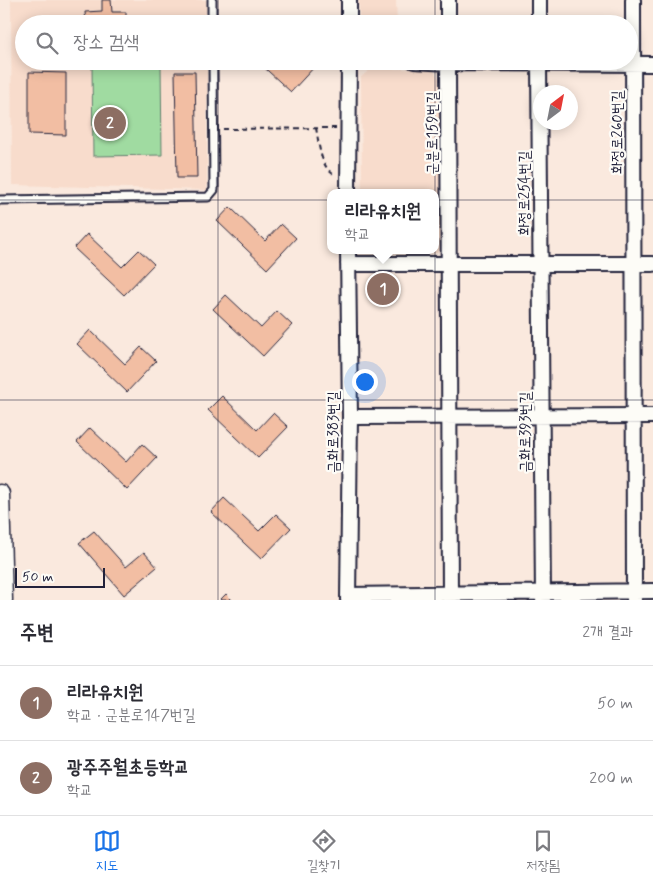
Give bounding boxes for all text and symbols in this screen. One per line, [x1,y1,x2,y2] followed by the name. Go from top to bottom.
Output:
[15,15,638,70] search box
[33,29,61,57] icon: search
[73,30,139,55] text: 장소 검색
[533,85,578,130] north arrow
[608,90,628,174] street label: 화정로260번길
[423,91,443,175] street label: 군분로159번길
[94,104,126,142] pin: 2
[515,151,535,235] street label: 화정로254번길
[327,189,439,254] popup
[345,199,421,224] text: 리라유치원
[345,224,371,245] text: 학교
[367,270,399,308] pin: 1
[352,369,378,395] your location
[324,391,344,473] street label: 금화로383번길
[516,391,536,473] street label: 금화로393번길
[15,565,105,588] scale bar
[22,568,53,586] text: 50 m
[20,619,54,647] text: 주변
[582,622,633,643] text: 2개 결과
[67,680,143,705] text: 리라유치원
[32,693,40,714] text: 1
[597,693,633,714] text: 50 m
[67,705,196,726] text: 학교 · 군분로147번길
[67,755,189,780] text: 광주주월초등학교
[32,768,40,789] text: 2
[589,768,633,789] text: 200 m
[67,780,93,801] text: 학교
[93,827,121,875] tab: 지도
[307,827,340,875] tab: 길찾기
[526,827,560,875] tab: 저장됨

